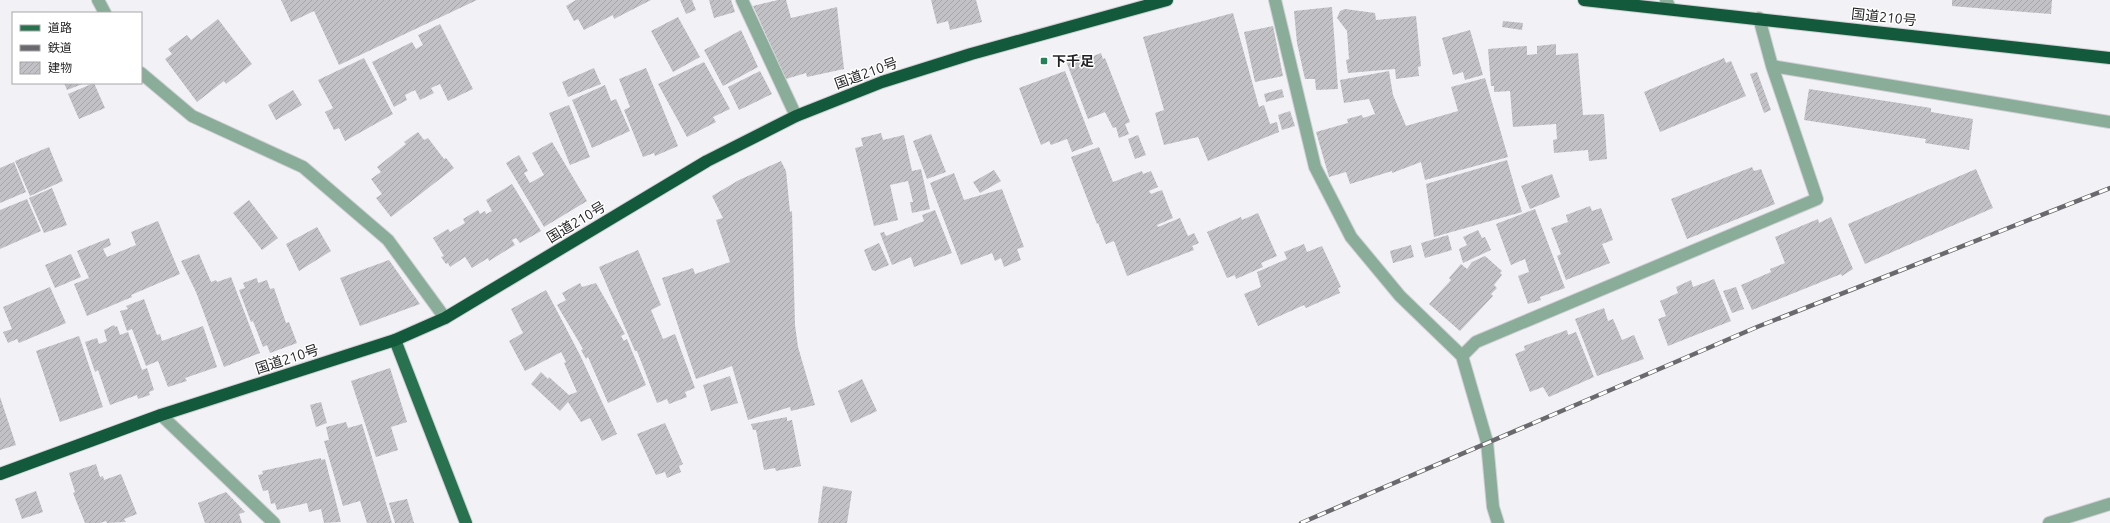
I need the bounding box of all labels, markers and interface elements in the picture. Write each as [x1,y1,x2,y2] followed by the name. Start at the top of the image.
[1850,6,1918,28] street label: 国道210号
[12,12,142,84] legend
[48,21,72,34] text: 道路
[48,41,72,54] text: 鉄道
[1052,53,1094,69] place label: 下千足
[832,54,900,92] street label: 国道210号
[1039,56,1049,66] marker: 下千足
[48,61,72,74] text: 建物
[544,198,608,246] street label: 国道210号
[253,341,321,377] street label: 国道210号

